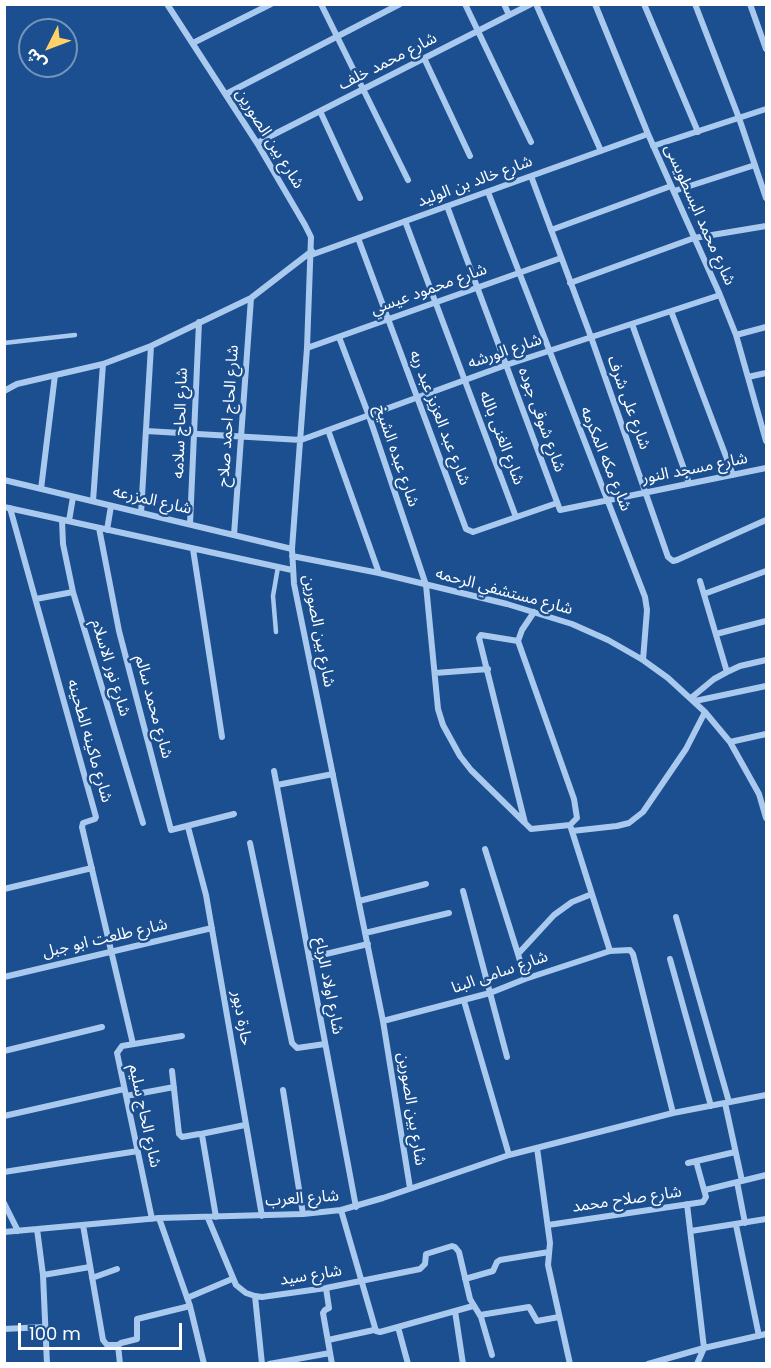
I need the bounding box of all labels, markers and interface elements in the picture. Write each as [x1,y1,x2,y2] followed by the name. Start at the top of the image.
[18,18,78,78] north arrow
[336,29,440,95] street label: شارع محمد خلف
[20,43,52,75] text: ش
[231,85,307,193] street label: شارع بين الصورين
[659,142,739,288] street label: شارع محمد البسطويسى
[415,152,535,212] street label: شارع خالد بن الوليد
[368,260,490,320] street label: شارع محمود عيسي
[466,330,544,374] street label: شارع الورشه
[214,344,244,488] street label: شارع الحاج احمد صلاح
[404,348,474,488] street label: شارع عبد العزيز عبد ربه
[602,353,654,453] street label: شارع على شرف
[513,365,569,475] street label: شارع شوقى جوده
[169,367,193,479] street label: شارع الحاج سلامه
[474,388,528,488] street label: شارع الغنى بالله
[370,403,422,509] street label: شارع عبده الشيخ
[575,404,635,514] street label: شارع مكه المكرمه
[640,449,750,489] street label: شارع مسجد النور
[111,483,193,519] street label: شارع المزرعه
[433,564,575,620] street label: شارع مستشفي الرحمه
[298,573,338,689] street label: شارع بين الصورين
[86,617,134,719] street label: شارع نور الاسلام
[130,653,176,761] street label: شارع محمد سالم
[62,677,116,805] street label: شارع ماكينه الطحينه
[41,915,169,963] street label: شارع طلعت ابو جبل
[309,936,347,1036] street label: شارع اولاد الرباع
[449,948,551,998] street label: شارع سامى البنا
[227,989,255,1047] street label: حارة دبور
[393,1051,429,1167] street label: شارع بين الصورين
[124,1063,164,1169] street label: شارع الحاج سليم
[571,1183,683,1217] street label: شارع صلاح محمد
[264,1187,340,1211] street label: شارع العرب
[279,1262,343,1290] street label: شارع سيد
[21,1311,184,1349] scale bar
[29,1321,81,1346] text: 100 m

